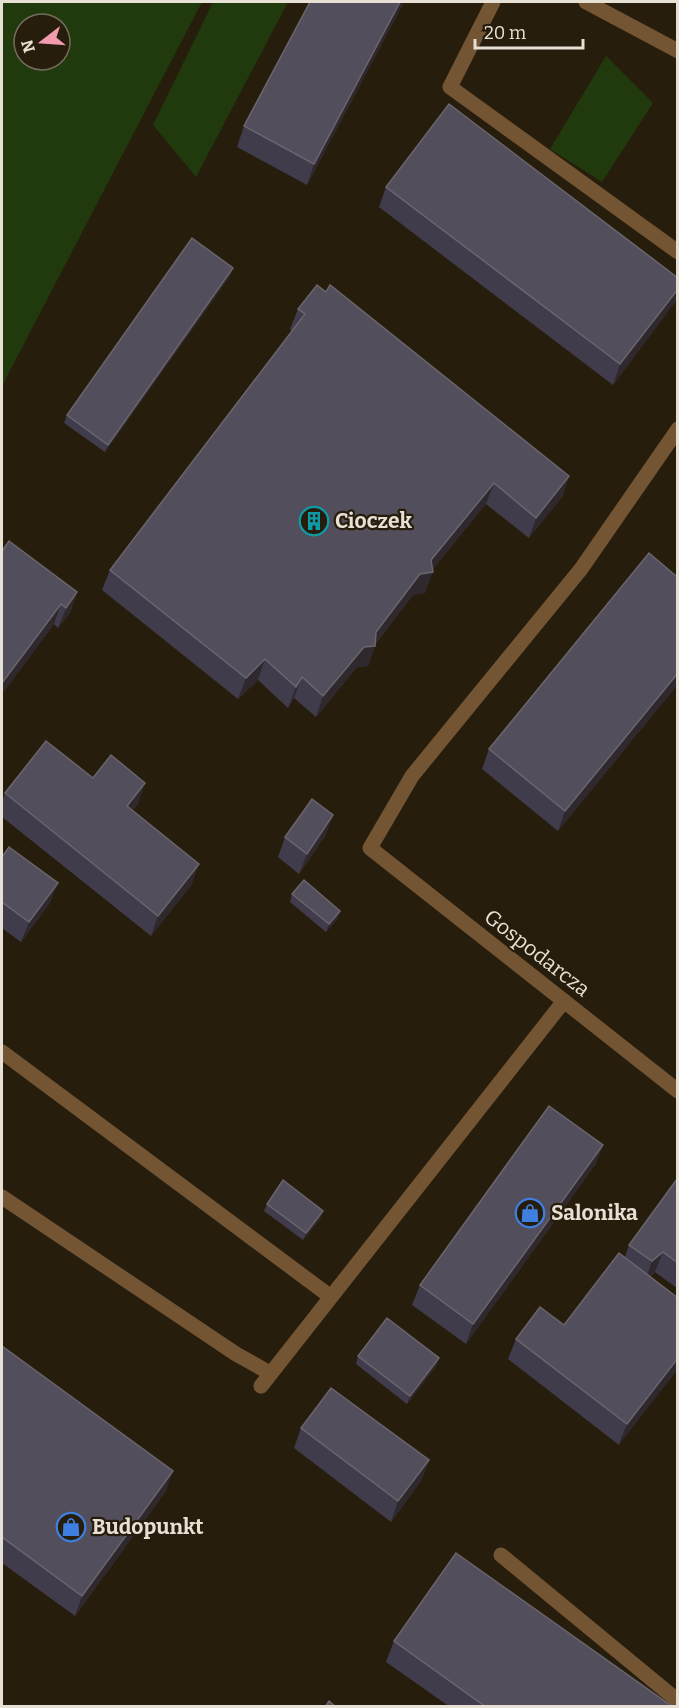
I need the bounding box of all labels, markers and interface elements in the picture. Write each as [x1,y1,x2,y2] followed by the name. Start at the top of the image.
[12,12,72,72] north arrow
[475,12,583,50] scale bar
[484,22,526,44] text: 20 m
[17,38,39,55] text: N
[298,505,330,537] building icon: Cioczek
[335,508,413,534] place label: Cioczek
[479,904,595,1003] street label: Gospodarcza
[514,1197,546,1229] shop icon: Salonika
[551,1200,638,1226] place label: Salonika
[55,1511,87,1543] shop icon: Budopunkt
[92,1514,204,1540] place label: Budopunkt

